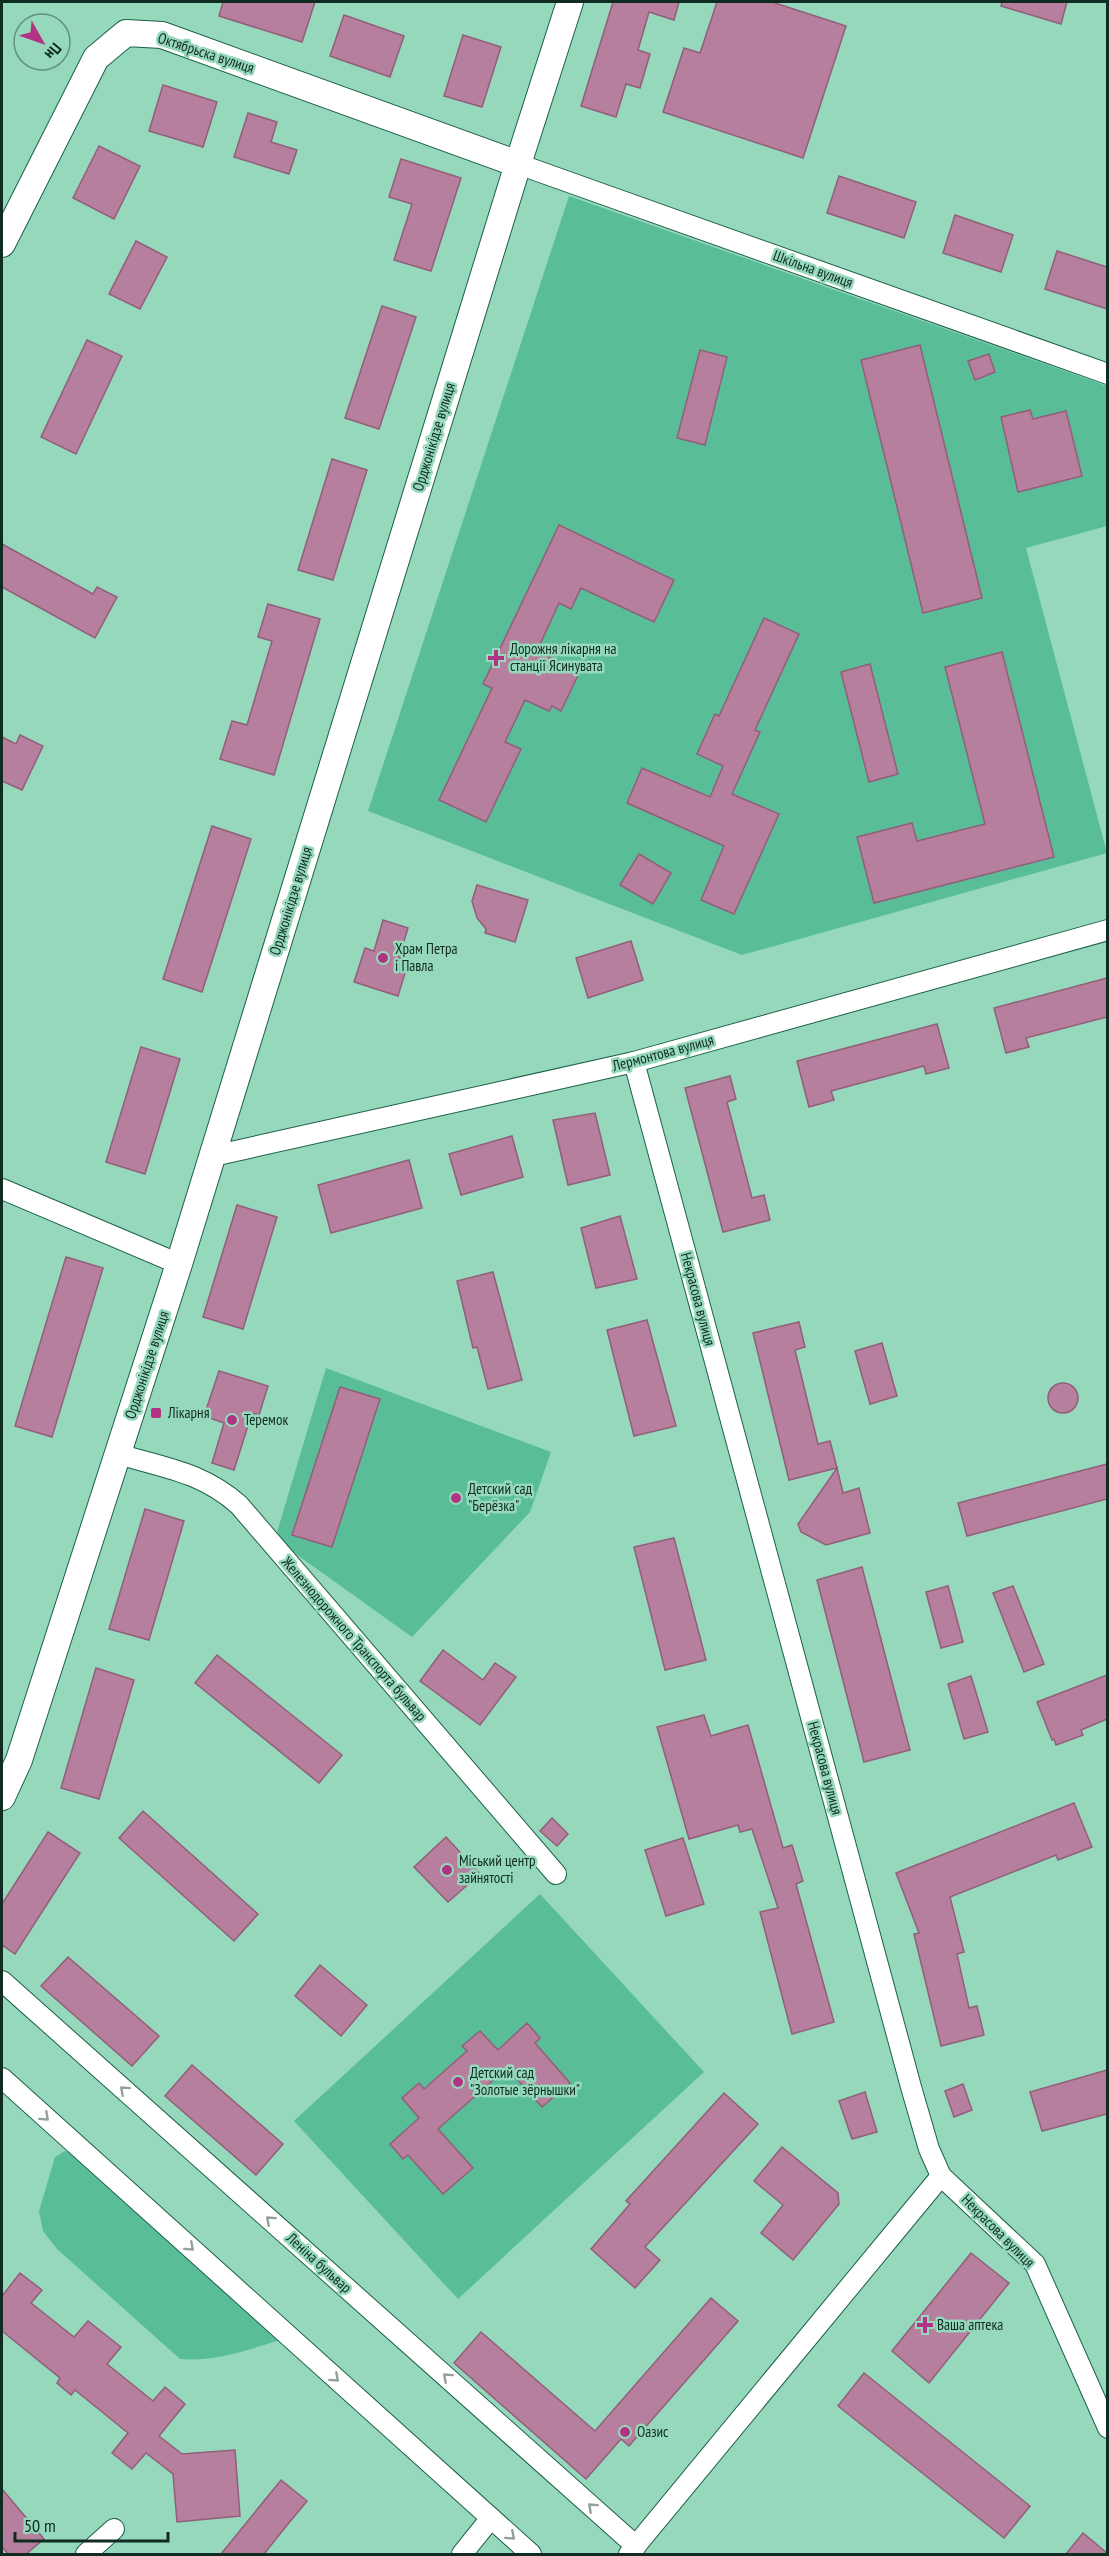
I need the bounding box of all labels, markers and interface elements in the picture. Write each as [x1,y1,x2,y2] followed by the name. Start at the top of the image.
[12,12,72,72] north arrow
[156,28,257,77] street label: Октябрьска вулиця
[41,39,66,64] text: Пн
[771,245,856,292] street label: Шкільна вулиця
[408,380,459,493] street label: Орджонікідзе вулиця
[510,639,617,675] place label: Дорожня лікарня на станції Ясинувата
[487,649,505,667] marker: Дорожня лікарня на станції Ясинувата
[265,844,316,957] street label: Орджонікідзе вулиця
[395,939,457,975] place label: Храм Петра і Павла
[376,951,390,965] marker: Храм Петра і Павла
[609,1030,716,1075] street label: Лермонтова вулиця
[677,1250,720,1348] street label: Некрасова вулиця
[120,1308,173,1421] street label: Орджонікідзе вулиця
[167,1403,210,1422] place label: Лікарня
[149,1406,163,1420] marker: Лікарня
[244,1410,288,1429] place label: Теремок
[225,1413,239,1427] marker: Теремок
[468,1479,533,1515] place label: Детский сад "Берёзка"
[449,1491,463,1505] marker: Детский сад "Берёзка"
[277,1552,431,1725] street label: Железнодорожного Транспорта бульвар
[804,1719,847,1817] street label: Некрасова вулиця
[459,1851,536,1887] place label: Міський центр зайнятості
[440,1863,454,1877] marker: Міський центр зайнятості
[470,2063,580,2099] place label: Детский сад "Золотые зёрнышки"
[451,2075,465,2089] marker: Детский сад "Золотые зёрнышки"
[120,2086,131,2097] one-way arrow
[38,2110,49,2121] one-way arrow
[958,2190,1039,2271] street label: Некрасова вулиця
[266,2216,277,2227] one-way arrow
[282,2228,356,2297] street label: Леніна бульвар
[183,2240,194,2251] one-way arrow
[937,2315,1003,2334] place label: Ваша аптека
[918,2318,932,2332] marker: Ваша аптека
[328,2371,339,2382] one-way arrow
[443,2373,454,2384] one-way arrow
[637,2422,669,2441] place label: Оазис
[618,2425,632,2439] marker: Оазис
[589,2503,599,2514] one-way arrow
[15,2505,168,2543] scale bar
[24,2514,56,2537] text: 50 m
[504,2529,515,2540] one-way arrow

